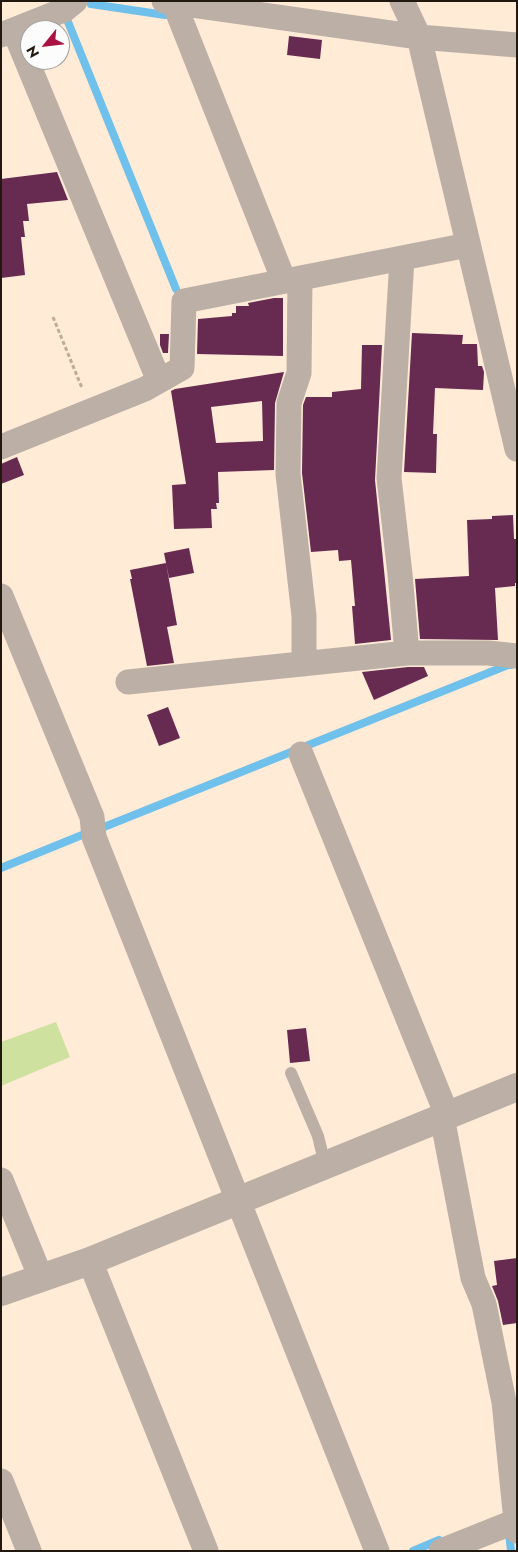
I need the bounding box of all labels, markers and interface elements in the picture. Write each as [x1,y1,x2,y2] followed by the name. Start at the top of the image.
[20,20,70,70] north arrow
[21,42,44,62] text: N

